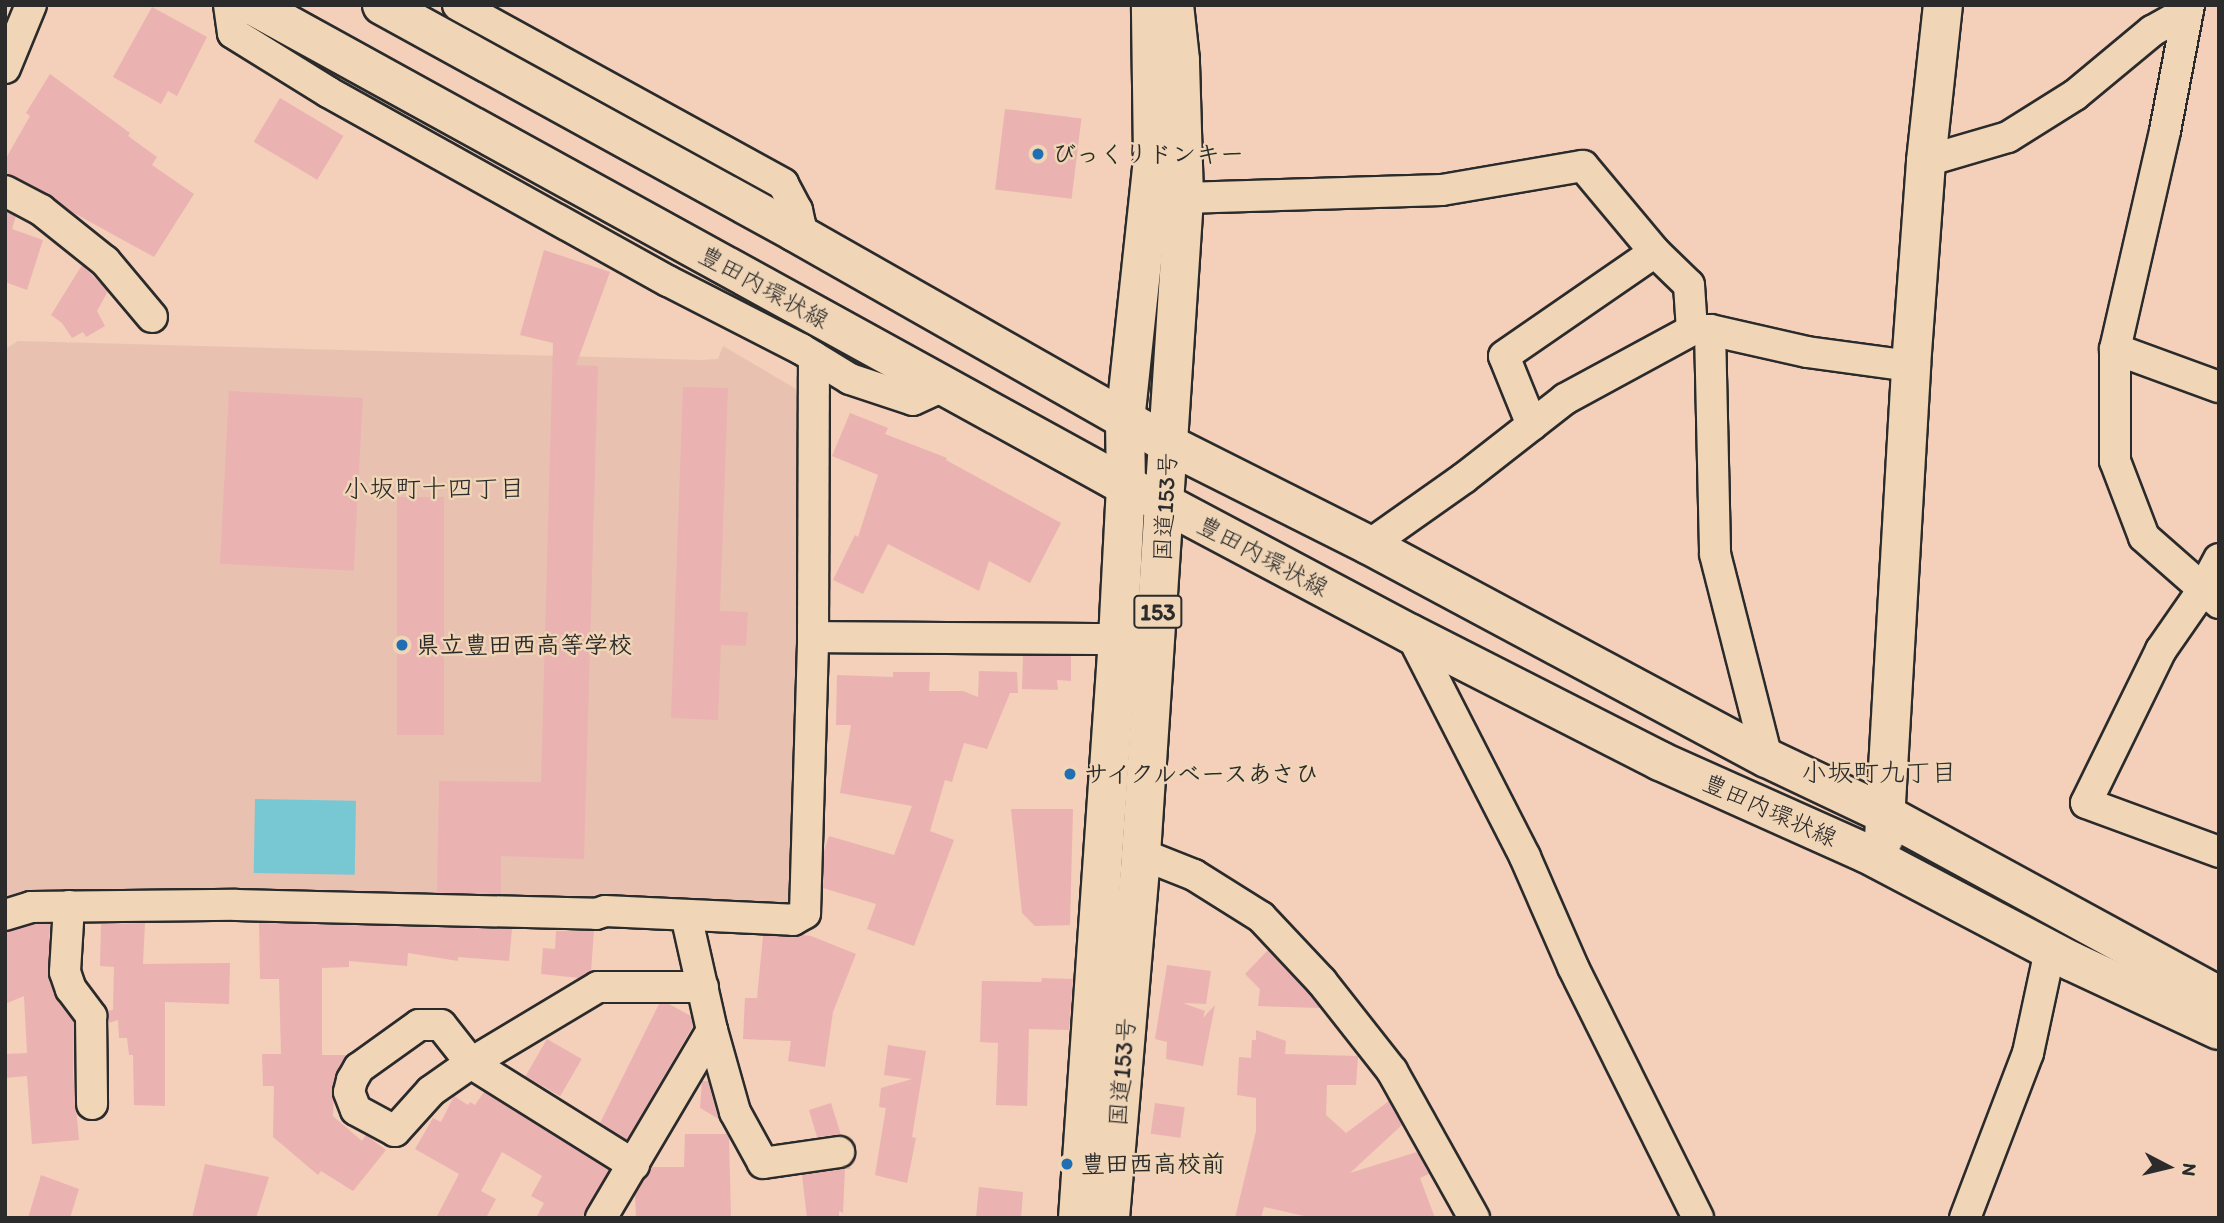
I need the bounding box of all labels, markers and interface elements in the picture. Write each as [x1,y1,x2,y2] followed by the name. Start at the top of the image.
[1052,140,1244,168] place label: びっくりドンキー
[1030,146,1046,162] marker: びっくりドンキー
[694,239,834,335] street label: 豊田内環状線
[1148,452,1182,562] street label: 国道153号
[343,473,525,505] district label: 小坂町十四丁目
[1193,509,1333,603] street label: 豊田内環状線
[1132,592,1184,632] road number: 153
[416,631,632,659] place label: 県立豊田西高等学校
[394,637,410,653] marker: 県立豊田西高等学校
[1801,757,1957,789] district label: 小坂町九丁目
[1084,760,1324,788] place label: サイクルベースあさひ
[1062,766,1078,782] marker: サイクルベースあさひ
[1698,768,1842,852] street label: 豊田内環状線
[1103,1017,1141,1127] street label: 国道153号
[2133,1132,2203,1202] north arrow
[1081,1150,1225,1178] place label: 豊田西高校前
[1059,1156,1075,1172] marker: 豊田西高校前
[2177,1162,2202,1177] text: N

